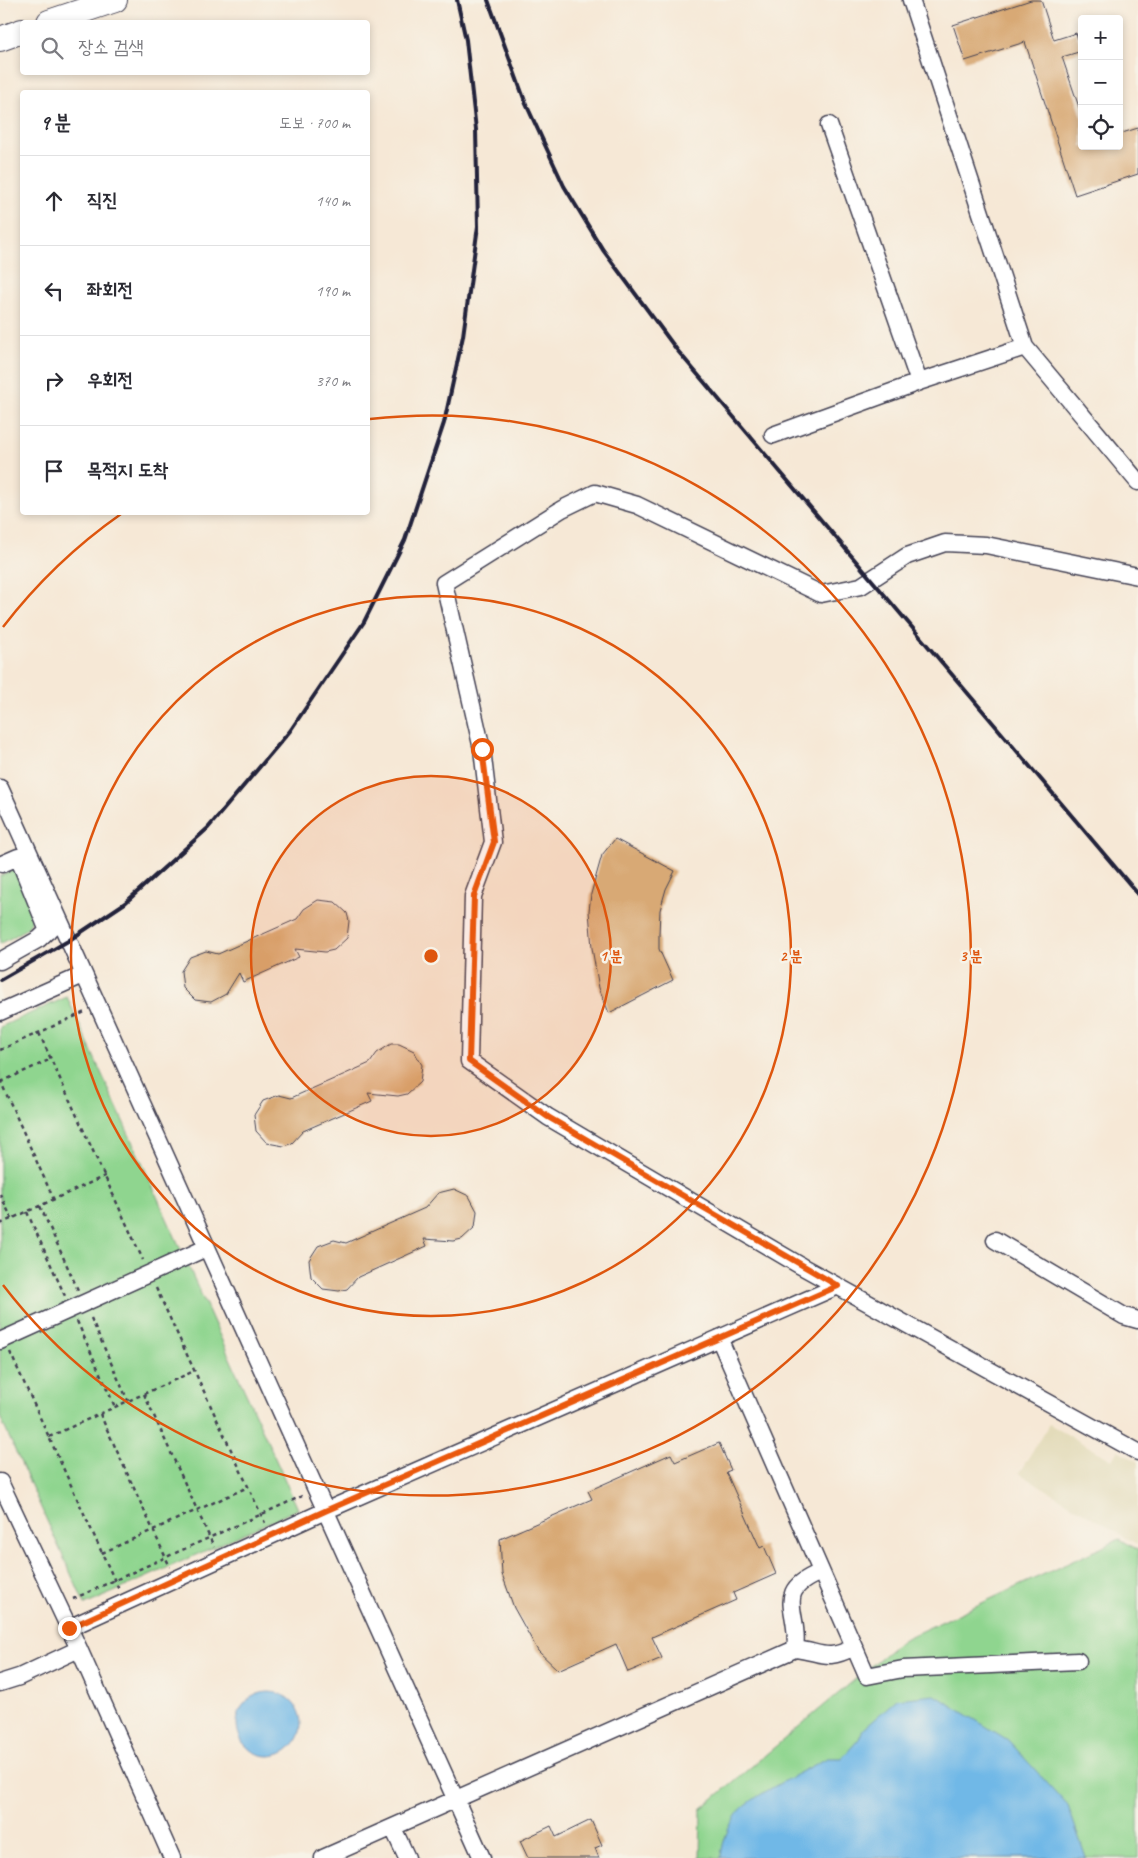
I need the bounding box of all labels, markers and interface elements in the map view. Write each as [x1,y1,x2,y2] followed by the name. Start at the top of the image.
[1078,15,1123,150] map controls
[1078,15,1123,60] button: +
[20,20,370,75] search box
[38,34,66,62] icon: search
[78,35,144,59] text: 장소 검색
[1078,60,1123,105] button: −
[1078,105,1123,150] button: locate
[40,109,71,135] text: 9 분
[279,113,350,133] text: 도보 · 700 m
[40,187,68,215] icon: ahead
[87,188,118,212] text: 직진
[316,191,350,211] text: 140 m
[40,277,68,305] icon: left
[87,278,133,302] text: 좌회전
[316,281,350,301] text: 190 m
[40,367,68,395] icon: right
[87,368,133,392] text: 우회전
[316,371,350,391] text: 370 m
[40,457,68,485] icon: arrive
[87,458,168,482] text: 목적지 도착
[471,738,494,761] route start
[422,947,440,965] centre of rings
[600,947,622,966] text: 1 분
[780,947,802,966] text: 2 분
[960,947,982,966] text: 3 분
[58,1617,81,1640] route end

